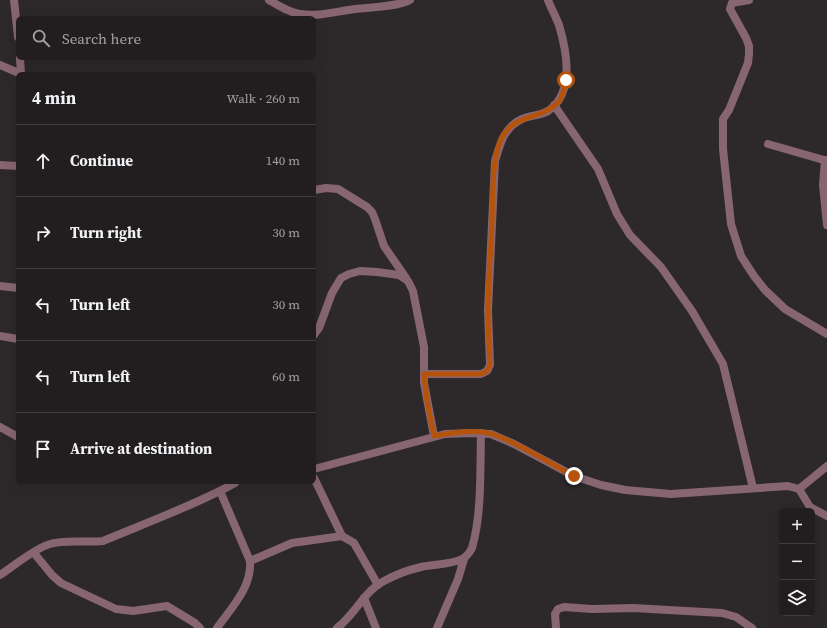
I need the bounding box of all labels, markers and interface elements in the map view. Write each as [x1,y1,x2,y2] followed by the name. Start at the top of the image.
[16,16,316,60] search box
[30,27,52,49] icon: search
[62,28,141,49] text: Search here
[557,71,575,89] route start
[32,86,76,110] text: 4 min
[227,90,300,107] text: Walk · 260 m
[32,150,54,172] icon: ahead
[70,150,133,171] text: Continue
[266,152,300,169] text: 140 m
[32,222,54,244] icon: right
[70,222,142,243] text: Turn right
[272,224,300,241] text: 30 m
[32,294,54,316] icon: left
[70,294,130,315] text: Turn left
[272,296,300,313] text: 30 m
[32,366,54,388] icon: left
[70,366,130,387] text: Turn left
[272,368,300,385] text: 60 m
[32,438,54,460] icon: arrive
[70,438,212,459] text: Arrive at destination
[565,467,583,485] route end
[779,508,815,616] map controls
[779,508,815,544] button: +
[779,544,815,580] button: −
[779,580,815,616] button: layers

